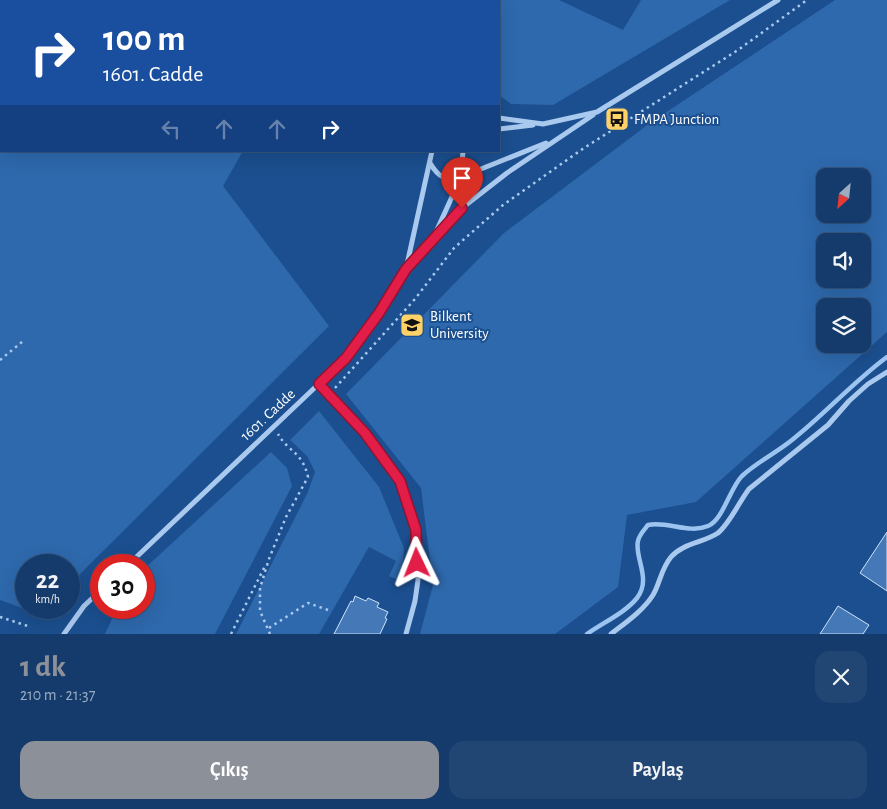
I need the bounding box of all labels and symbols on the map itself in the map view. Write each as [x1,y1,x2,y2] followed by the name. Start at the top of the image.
[604,106,630,132] bus stop icon: FMPA Junction
[634,112,719,127] place label: FMPA Junction
[441,157,483,208] pin
[816,168,871,222] north arrow
[430,309,489,341] place label: Bilkent University
[399,312,425,338] school or university icon: Bilkent University
[238,386,298,444] street label: 1601. Cadde
[390,536,442,588] position arrow
[90,554,155,619] speed limit sign: 30

